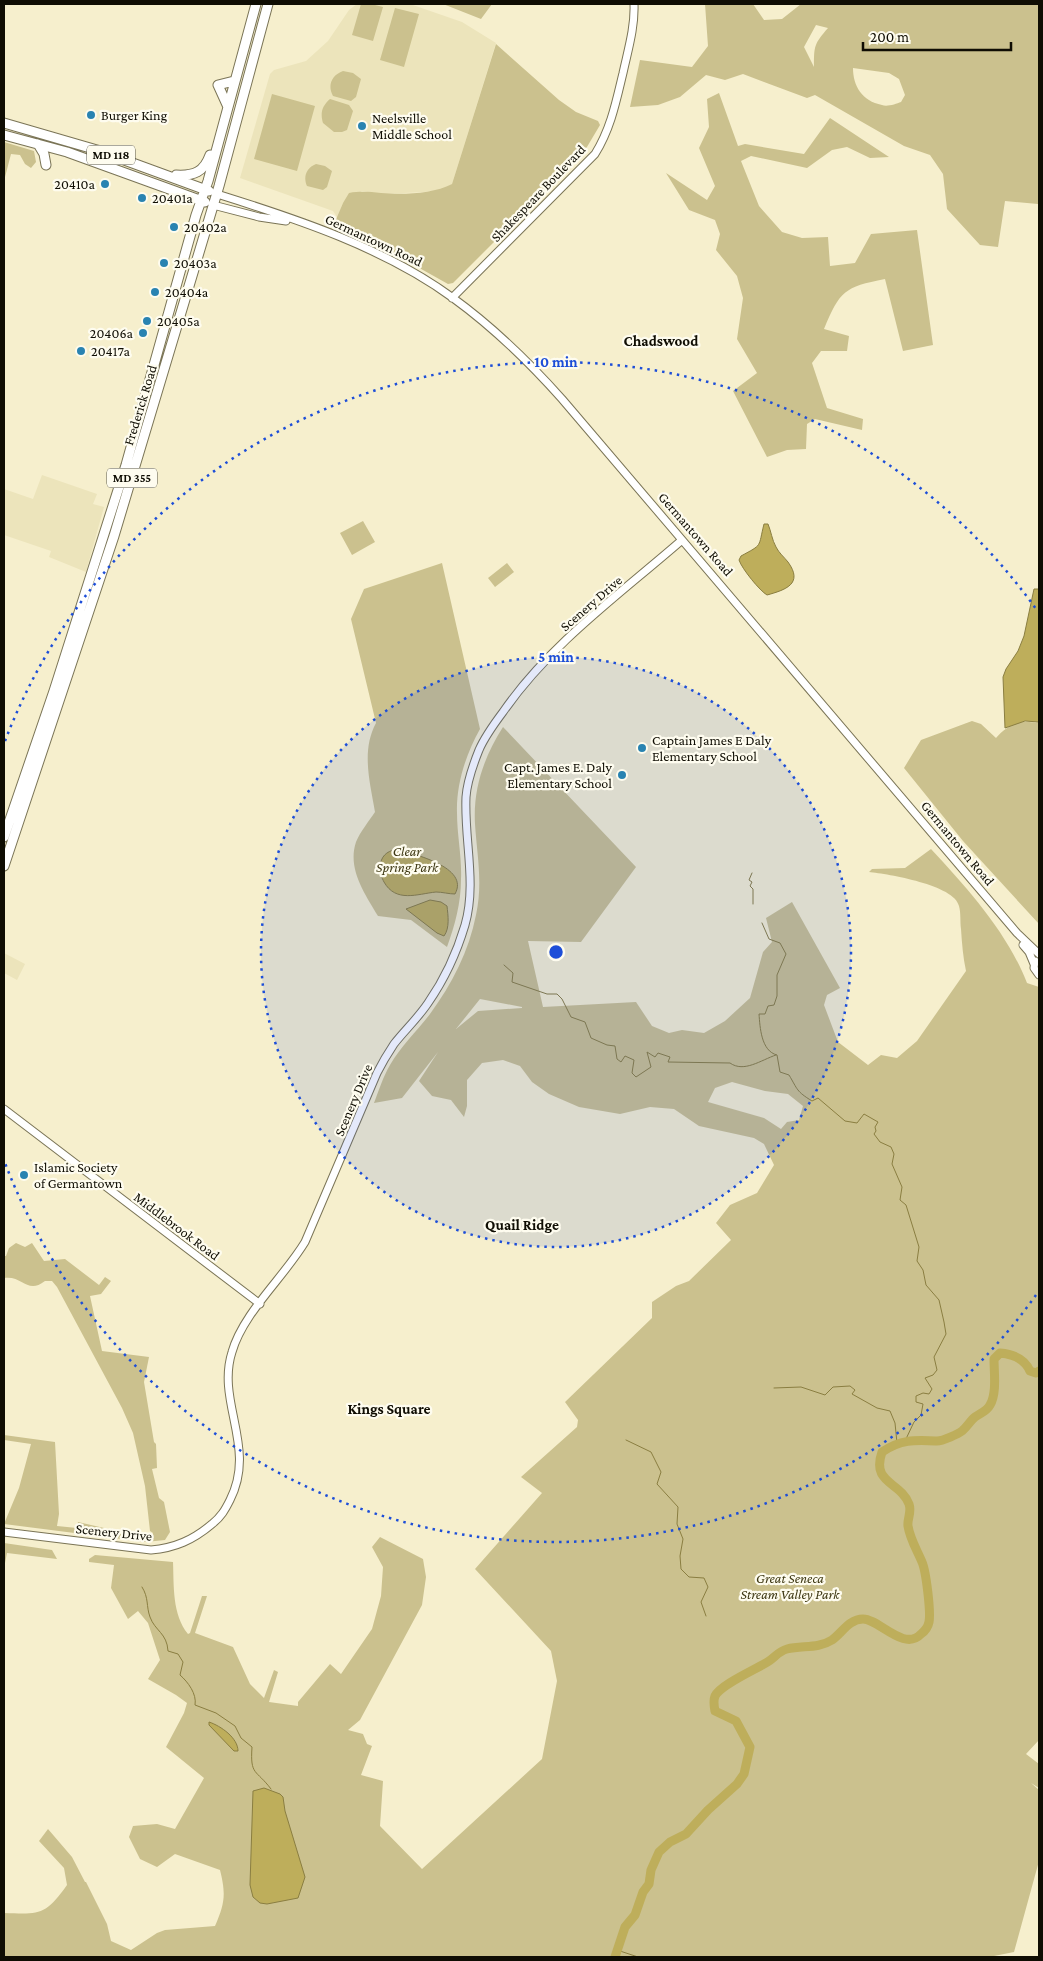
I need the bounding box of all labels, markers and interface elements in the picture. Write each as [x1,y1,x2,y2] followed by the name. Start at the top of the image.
[863,20,1010,52] scale bar
[870,29,909,45] text: 200 m
[101,107,167,123] place label: Burger King
[85,109,97,121] marker: Burger King
[372,110,452,142] place label: Neelsville Middle School
[356,120,368,132] marker: Neelsville Middle School
[487,141,589,245] street label: Shakespeare Boulevard
[87,146,135,164] road number: MD 118
[54,176,96,192] place label: 20410a
[99,178,111,190] marker: 20410a
[152,190,193,206] place label: 20401a
[136,192,148,204] marker: 20401a
[323,210,426,270] street label: Germantown Road
[184,219,227,235] place label: 20402a
[168,221,180,233] marker: 20402a
[174,255,217,271] place label: 20403a
[158,257,170,269] marker: 20403a
[165,284,209,300] place label: 20404a
[149,286,161,298] marker: 20404a
[157,313,200,329] place label: 20405a
[141,315,153,327] marker: 20405a
[90,325,134,341] place label: 20406a
[137,327,149,339] marker: 20406a
[624,333,699,349] district label: Chadswood
[91,343,130,359] place label: 20417a
[75,345,87,357] marker: 20417a
[534,354,578,370] text: 10 min
[120,362,160,447] street label: Frederick Road
[107,468,157,488] road number: MD 355
[655,489,737,580] street label: Germantown Road
[557,572,625,634] street label: Scenery Drive
[538,649,574,665] text: 5 min
[652,732,772,764] place label: Captain James E Daly Elementary School
[636,742,648,754] marker: Captain James E Daly Elementary School
[504,759,613,791] place label: Capt. James E. Daly Elementary School
[616,769,628,781] marker: Capt. James E. Daly Elementary School
[918,797,998,889] street label: Germantown Road
[376,843,439,875] park label: Clear Spring Park
[547,943,565,961] centre of rings
[331,1062,375,1138] street label: Scenery Drive
[34,1159,123,1191] place label: Islamic Society of Germantown
[18,1169,30,1181] marker: Islamic Society of Germantown
[131,1189,224,1264] street label: Middlebrook Road
[485,1217,559,1233] district label: Quail Ridge
[348,1401,431,1417] district label: Kings Square
[75,1520,153,1544] street label: Scenery Drive
[741,1570,840,1602] park label: Great Seneca Stream Valley Park

